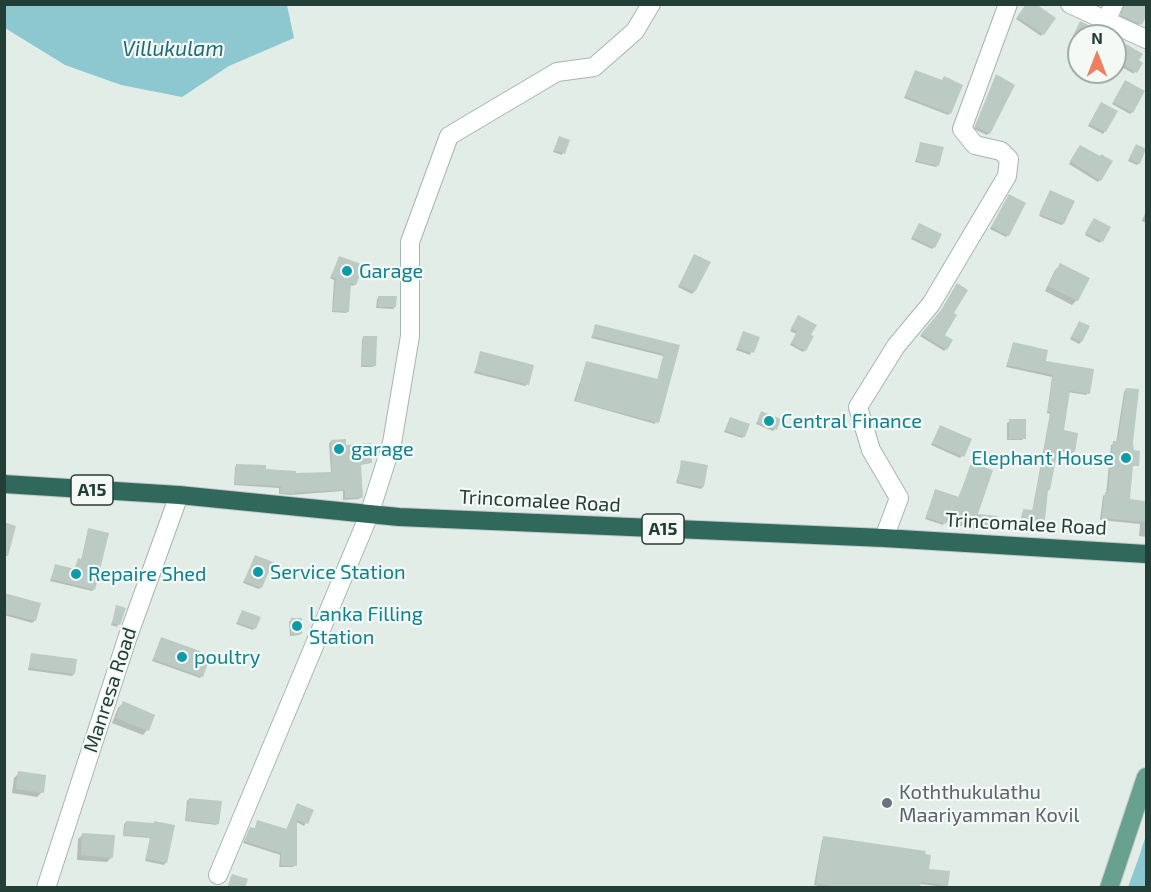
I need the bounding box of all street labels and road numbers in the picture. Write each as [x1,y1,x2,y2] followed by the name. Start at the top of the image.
[71,475,113,505] road number: A15
[459,485,621,517] street label: Trincomalee Road
[945,508,1107,540] street label: Trincomalee Road
[642,514,684,544] road number: A15
[78,624,142,756] street label: Manresa Road

